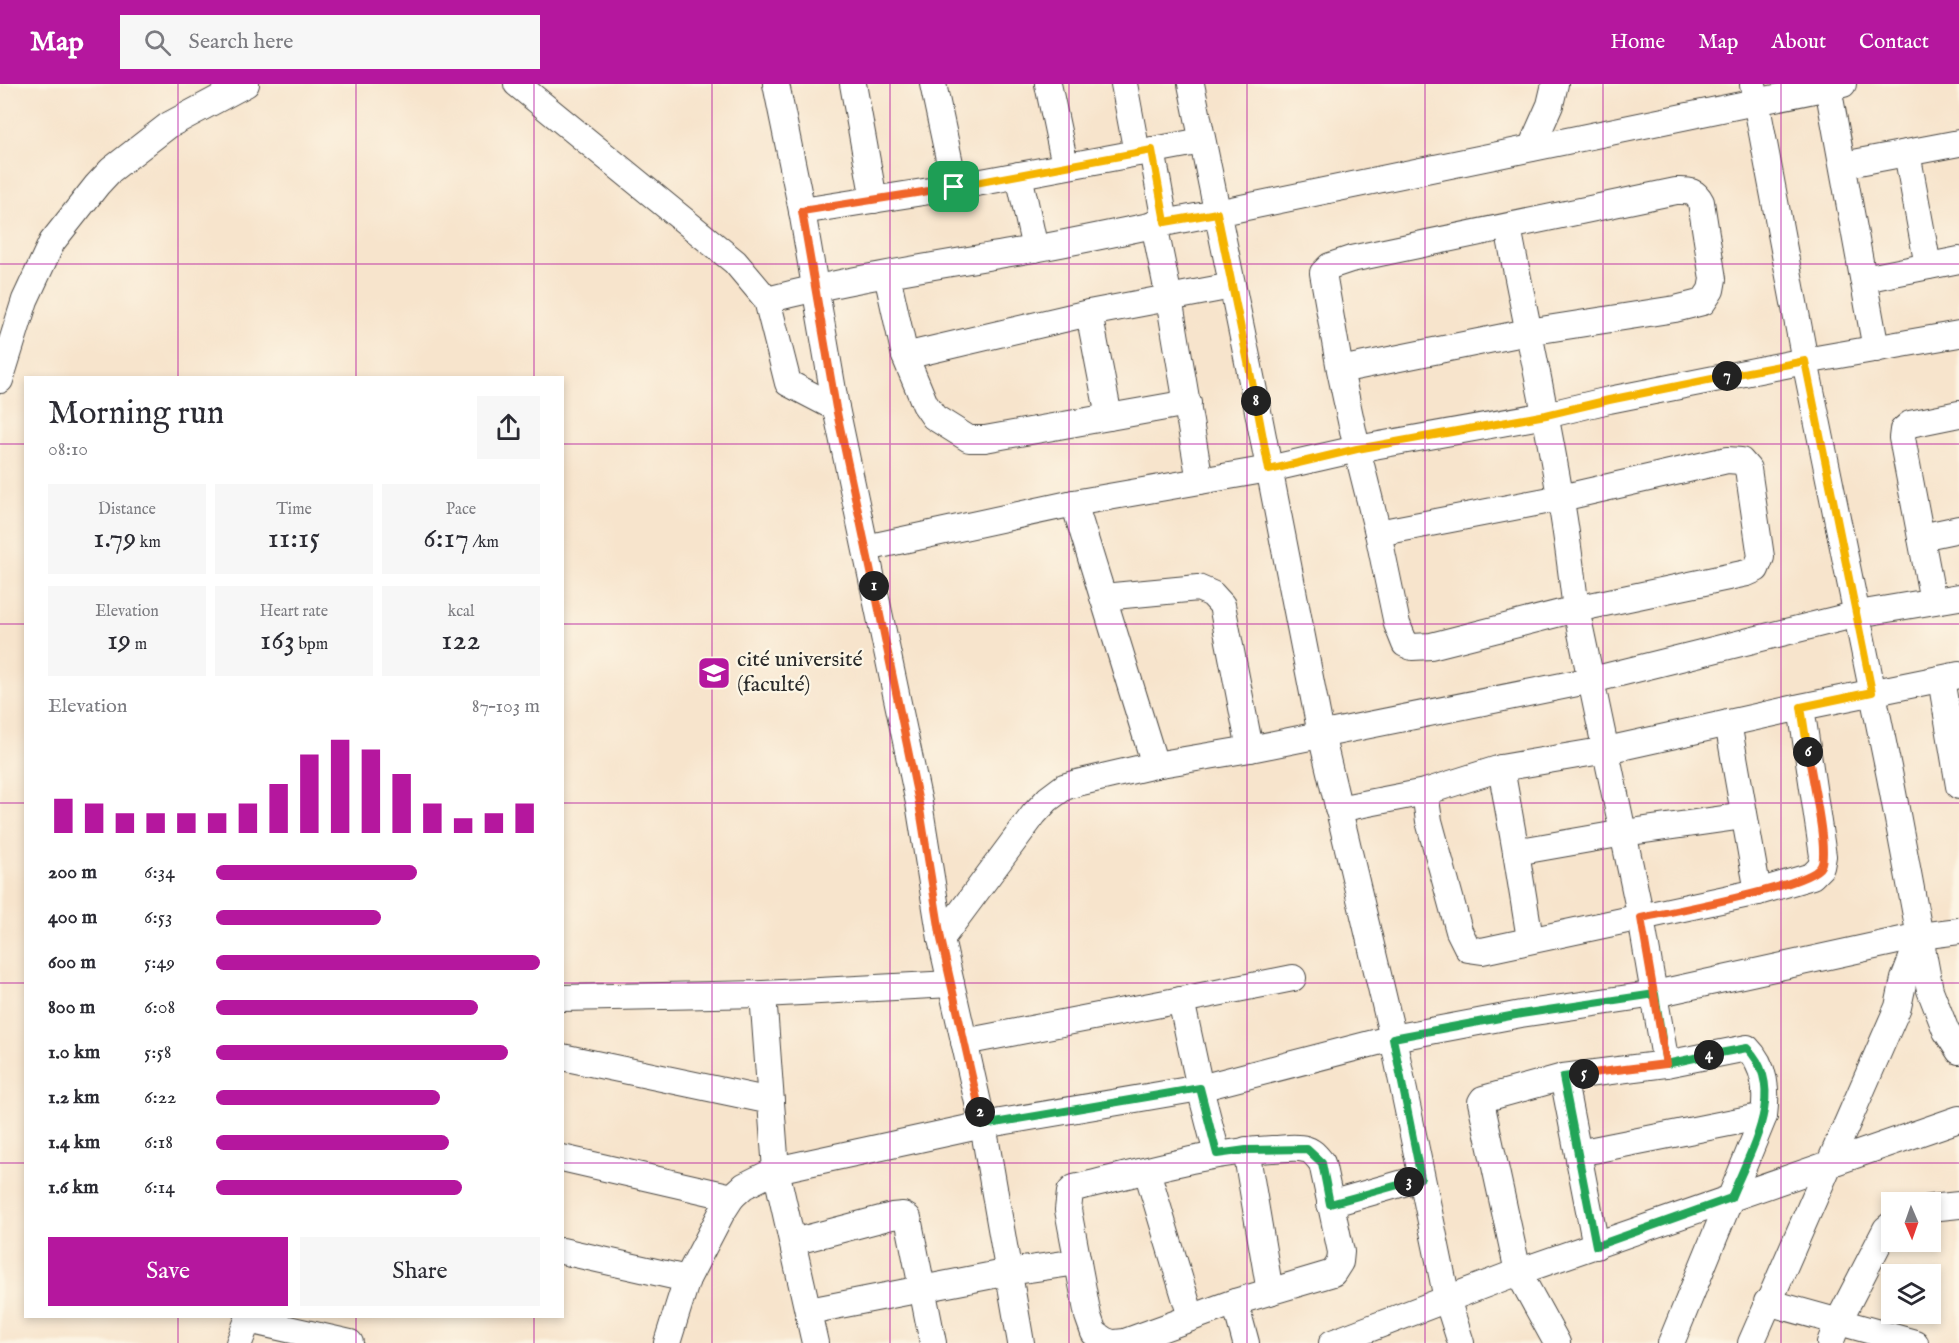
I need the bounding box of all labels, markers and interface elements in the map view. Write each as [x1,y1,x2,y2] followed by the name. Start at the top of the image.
[120,15,540,69] search box
[30,25,84,60] text: Map
[141,26,174,59] icon: search
[189,28,293,56] text: Search here
[1610,29,1665,56] text: Home
[1698,29,1738,56] text: Map
[1771,29,1826,56] text: About
[1859,29,1929,56] text: Contact
[928,161,979,212] pin
[937,170,970,203] icon: arrive
[1712,361,1742,391] pin: 7
[1723,366,1731,386] text: 7
[1241,386,1271,416] pin: 8
[1253,391,1259,411] text: 8
[48,393,224,435] text: Morning run
[477,396,540,459] button: share
[48,437,88,462] text: 08:10
[98,500,156,520] text: Distance
[276,500,312,520] text: Time
[446,500,476,520] text: Pace
[93,520,136,558] text: 1.79
[268,520,320,558] text: 11:15
[423,520,469,558] text: 6:17
[136,533,161,553] text: km
[469,533,499,553] text: /km
[859,571,889,601] pin: 1
[871,576,877,596] text: 1
[95,602,159,622] text: Elevation
[260,602,328,622] text: Heart rate
[448,602,474,622] text: kcal
[107,622,131,660] text: 19
[260,622,295,660] text: 163
[441,622,481,660] text: 122
[131,635,147,655] text: m
[295,635,328,655] text: bpm
[737,646,863,699] place label: cité université (faculté)
[696,655,732,691] school or university icon: cité université (faculté)
[48,694,127,719] text: Elevation
[472,694,540,719] text: 87–103 m
[1793,737,1823,767] pin: 6
[1805,742,1811,762] text: 6
[48,860,97,885] text: 200 m
[144,860,175,885] text: 6:34
[48,905,97,930] text: 400 m
[144,905,172,930] text: 6:53
[48,950,96,975] text: 600 m
[144,950,175,975] text: 5:49
[48,995,95,1020] text: 800 m
[144,995,175,1020] text: 6:08
[48,1040,100,1065] text: 1.0 km
[144,1040,172,1065] text: 5:58
[1694,1040,1724,1070] pin: 4
[1705,1045,1713,1065] text: 4
[1569,1059,1599,1089] pin: 5
[1581,1064,1587,1084] text: 5
[48,1085,100,1110] text: 1.2 km
[144,1085,176,1110] text: 6:22
[965,1097,995,1127] pin: 2
[976,1102,984,1122] text: 2
[48,1130,100,1155] text: 1.4 km
[144,1130,173,1155] text: 6:18
[1394,1167,1424,1197] pin: 3
[1406,1172,1412,1192] text: 3
[48,1175,99,1200] text: 1.6 km
[144,1175,175,1200] text: 6:14
[1881,1192,1941,1252] north arrow
[1881,1192,1941,1324] map controls
[48,1237,288,1306] button: Save
[300,1237,540,1306] button: Share
[1881,1264,1941,1324] button: layers

